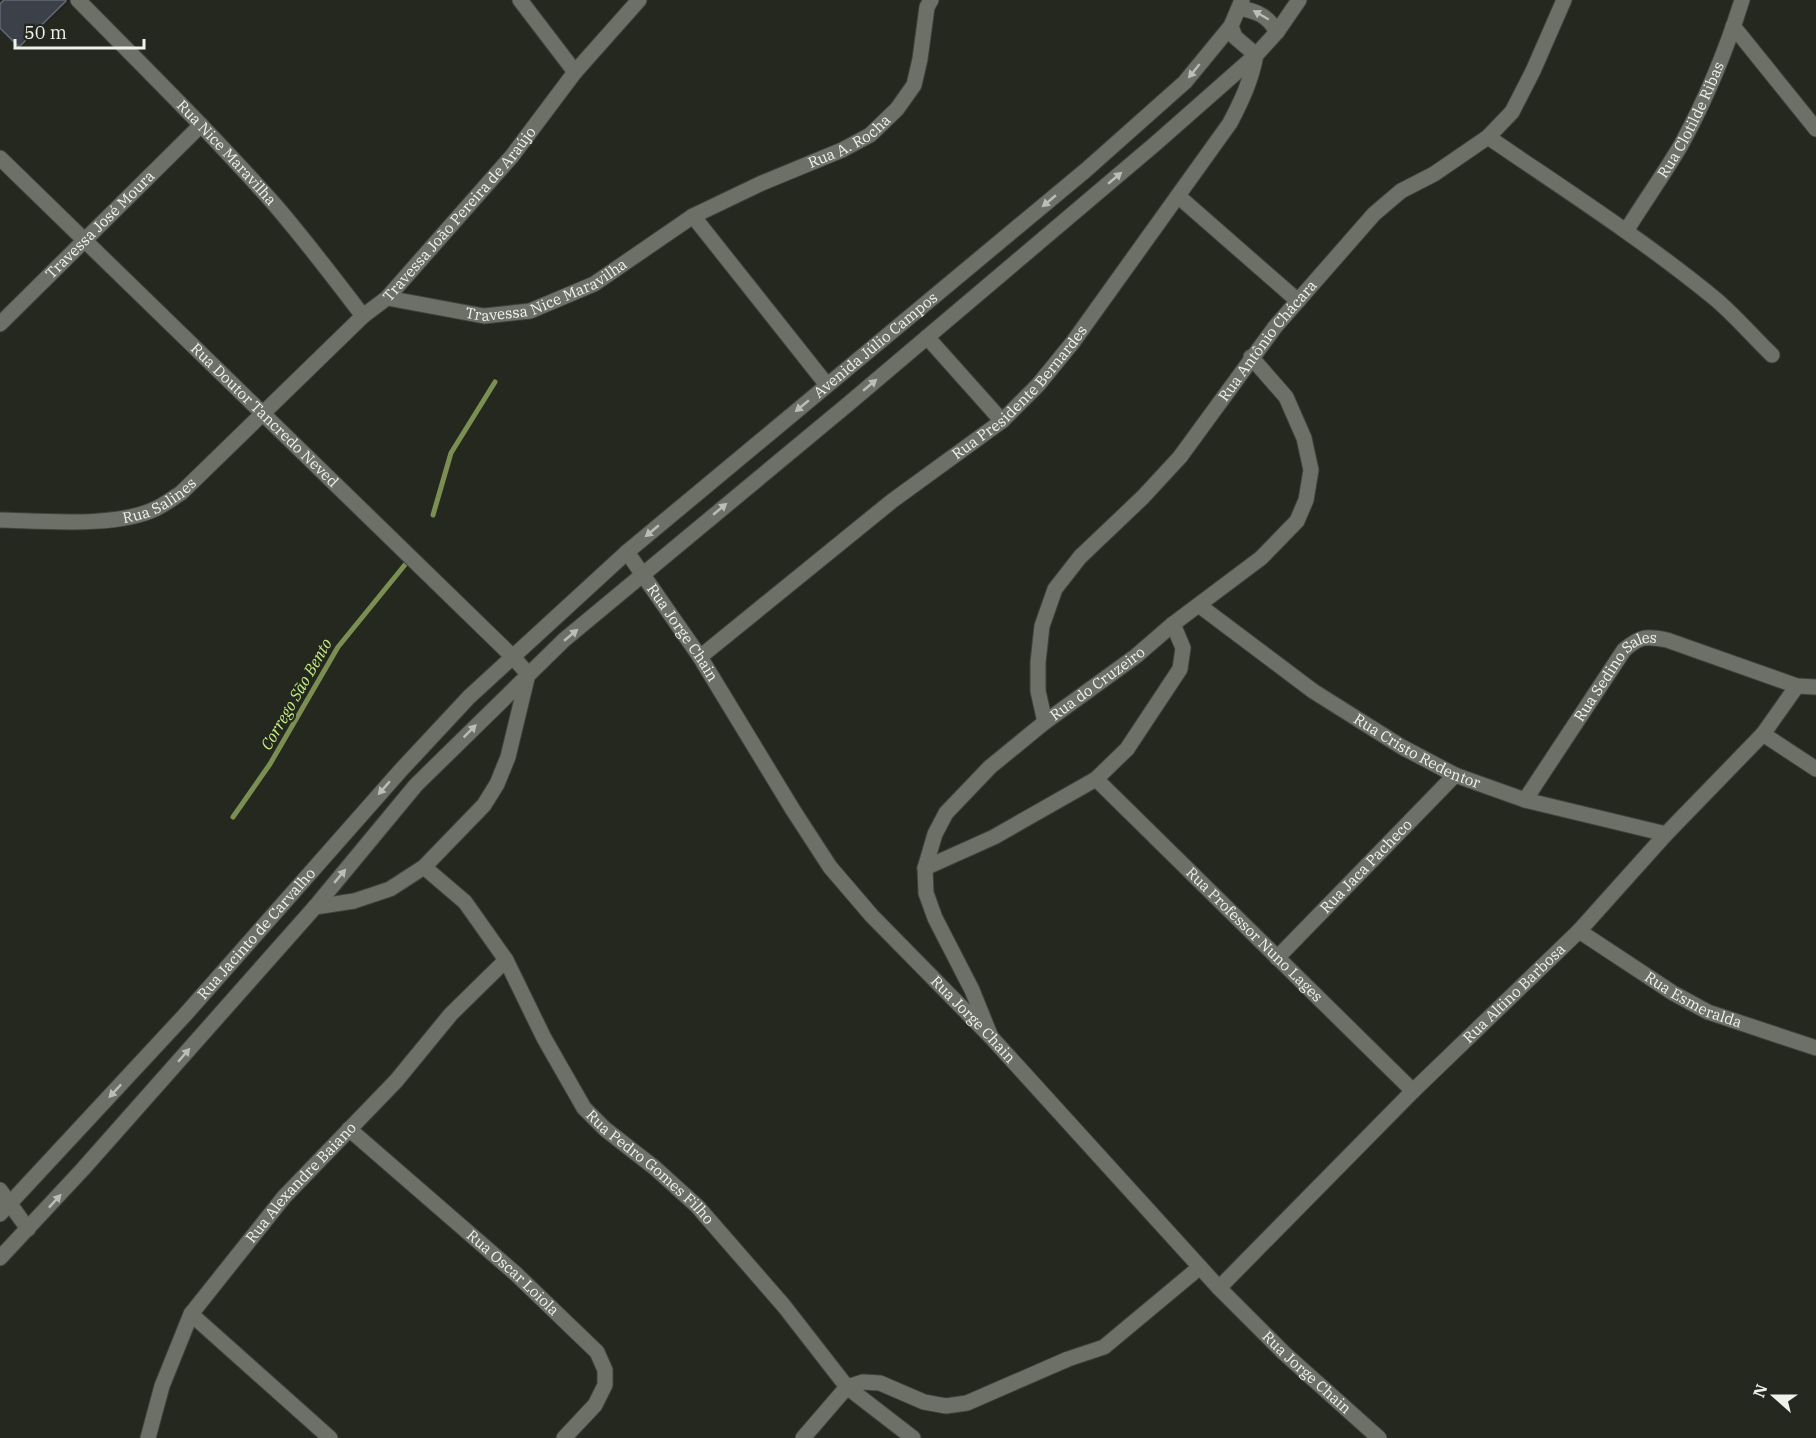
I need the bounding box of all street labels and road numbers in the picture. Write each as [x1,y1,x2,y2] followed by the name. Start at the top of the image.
[1653,59,1728,182] street label: Rua Clotilde Ribas
[173,96,281,209] street label: Rua Nice Maravilha
[805,110,894,172] street label: Rua A. Rocha
[379,123,540,305] street label: Travessa João Pereira de Araújo
[41,166,158,283] street label: Travessa José Moura
[464,254,630,325] street label: Travessa Nice Maravilha
[1214,276,1321,405] street label: Rua Antônio Chácara
[809,288,941,402] street label: Avenida Júlio Campos
[948,321,1091,463] street label: Rua Presidente Bernardes
[187,339,343,491] street label: Rua Doutor Tancredo Neved
[121,473,200,527] street label: Rua Salines
[643,580,723,685] street label: Rua Jorge Chain
[1569,628,1658,725] street label: Rua Sedino Sales
[1046,642,1149,724] street label: Rua do Cruzeiro
[1350,709,1483,792] street label: Rua Cristo Redentor
[1316,815,1416,917] street label: Rua Jaca Pacheco
[1182,863,1327,1006] street label: Rua Professor Nuno Lages
[193,864,319,1003] street label: Rua Jacinto de Carvalho
[1459,939,1569,1047] street label: Rua Altino Barbosa
[1641,967,1744,1032] street label: Rua Esmeralda
[927,971,1020,1067] street label: Rua Jorge Chain
[582,1105,718,1228] street label: Rua Pedro Gomes Filho
[241,1118,360,1247] street label: Rua Alexandre Baiano
[463,1226,563,1319] street label: Rua Oscar Loiola
[1258,1327,1356,1418] street label: Rua Jorge Chain

